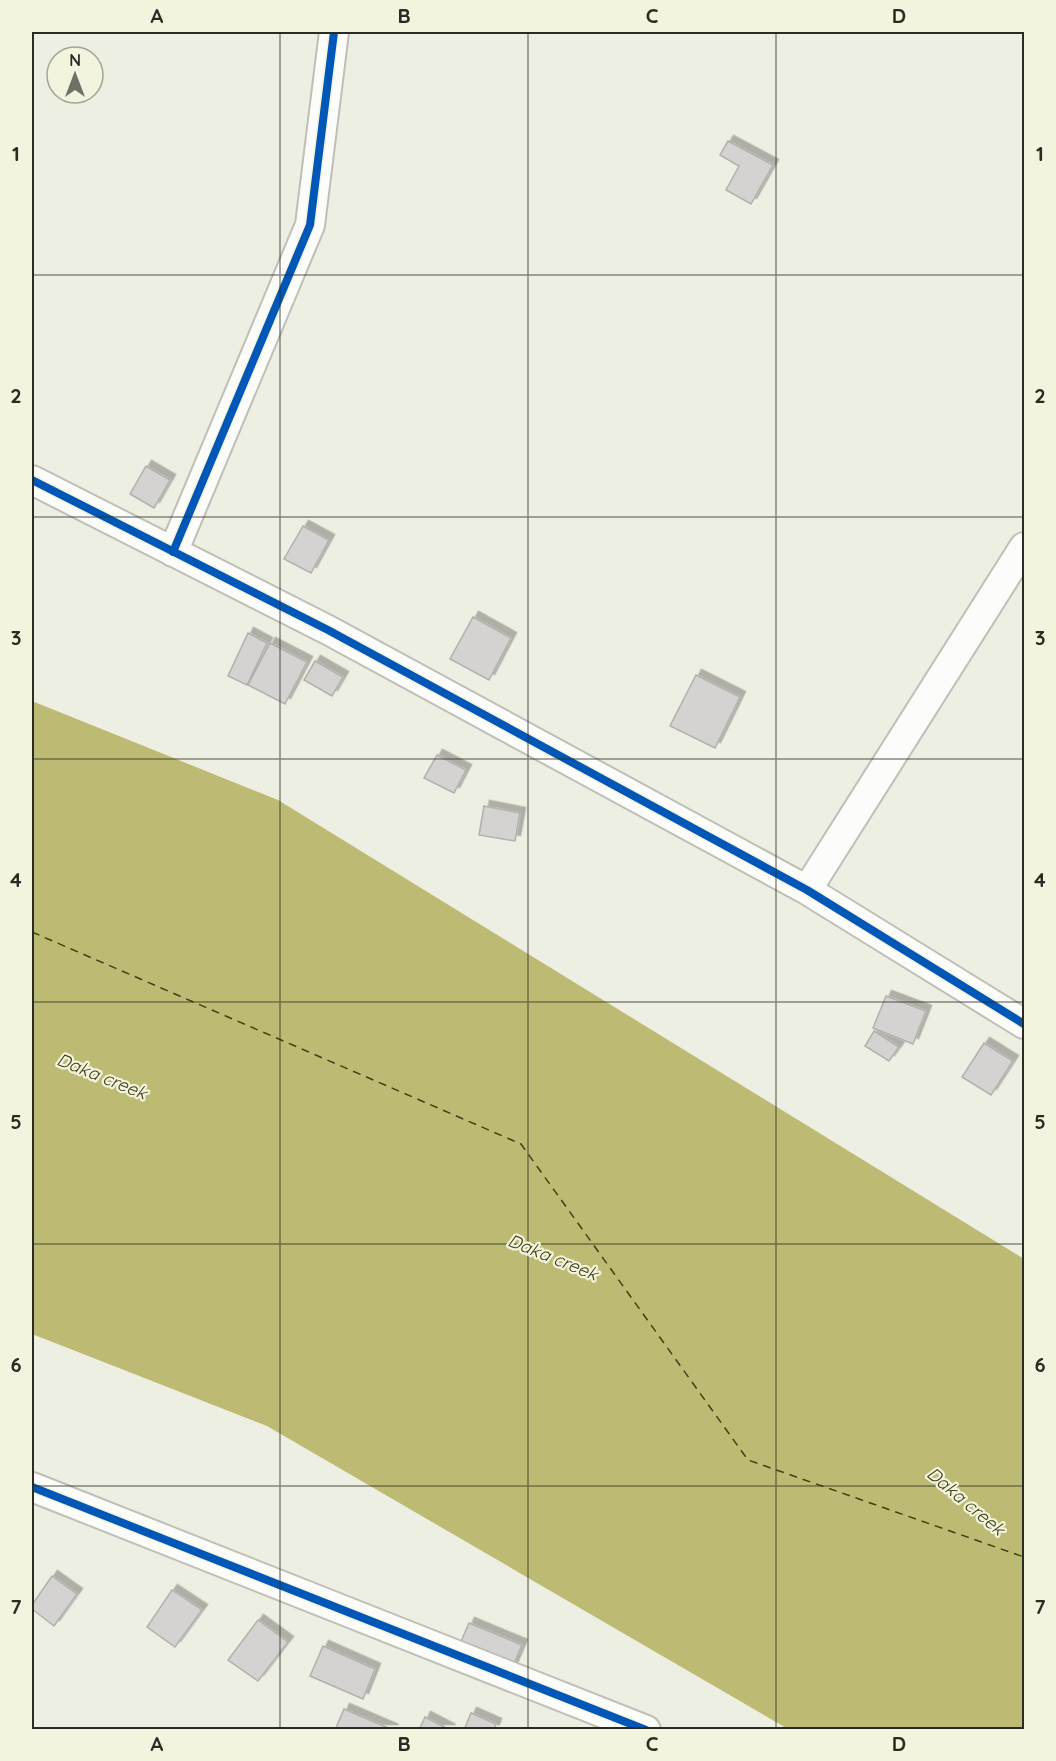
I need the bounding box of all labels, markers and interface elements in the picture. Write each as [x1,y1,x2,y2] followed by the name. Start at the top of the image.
[151,3,164,28] text: A
[397,3,411,28] text: B
[646,3,659,28] text: C
[892,3,906,28] text: D
[45,45,105,105] north arrow
[69,50,81,70] text: N
[12,141,20,166] text: 1
[1036,141,1044,166] text: 1
[10,383,22,408] text: 2
[1034,383,1046,408] text: 2
[11,625,21,650] text: 3
[1035,625,1045,650] text: 3
[10,867,22,892] text: 4
[1034,867,1046,892] text: 4
[54,1048,152,1105] water label: Daka creek
[10,1109,22,1134] text: 5
[1034,1109,1046,1134] text: 5
[505,1229,603,1286] water label: Daka creek
[10,1352,22,1377] text: 6
[1034,1352,1046,1377] text: 6
[922,1462,1011,1541] water label: Daka creek
[11,1594,22,1619] text: 7
[1035,1594,1046,1619] text: 7
[151,1731,164,1756] text: A
[397,1731,411,1756] text: B
[646,1731,659,1756] text: C
[892,1731,906,1756] text: D

